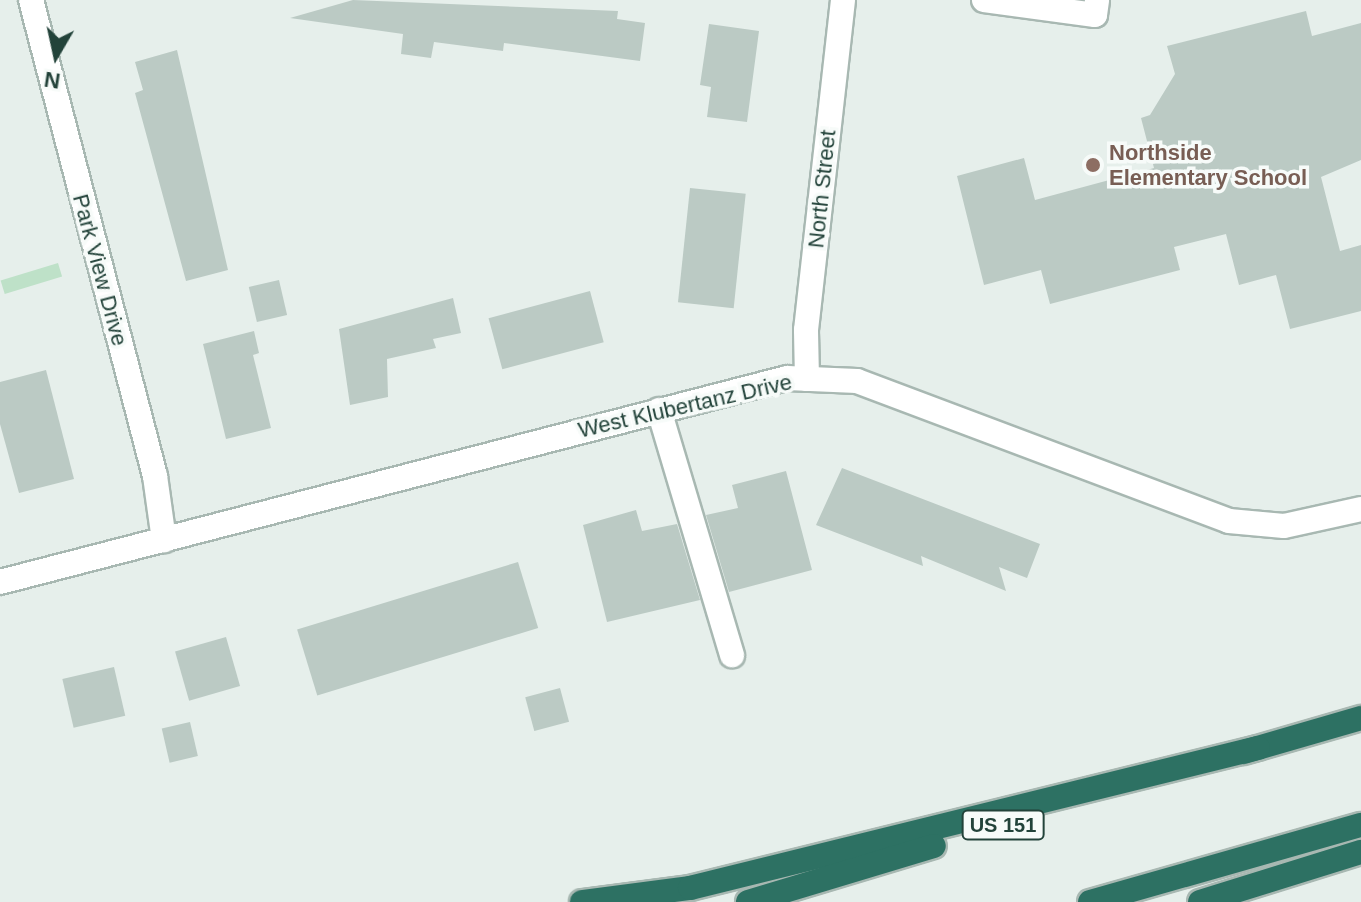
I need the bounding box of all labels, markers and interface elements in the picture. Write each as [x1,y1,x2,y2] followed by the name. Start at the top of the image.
[16,16,96,96] north arrow
[42,67,62,94] text: N
[803,129,841,249] street label: North Street
[1109,139,1307,190] place label: Northside Elementary School
[1084,156,1102,174] marker: Northside Elementary School
[67,191,133,349] street label: Park View Drive
[576,369,794,443] street label: West Klubertanz Drive
[961,809,1045,841] road number: US 151

